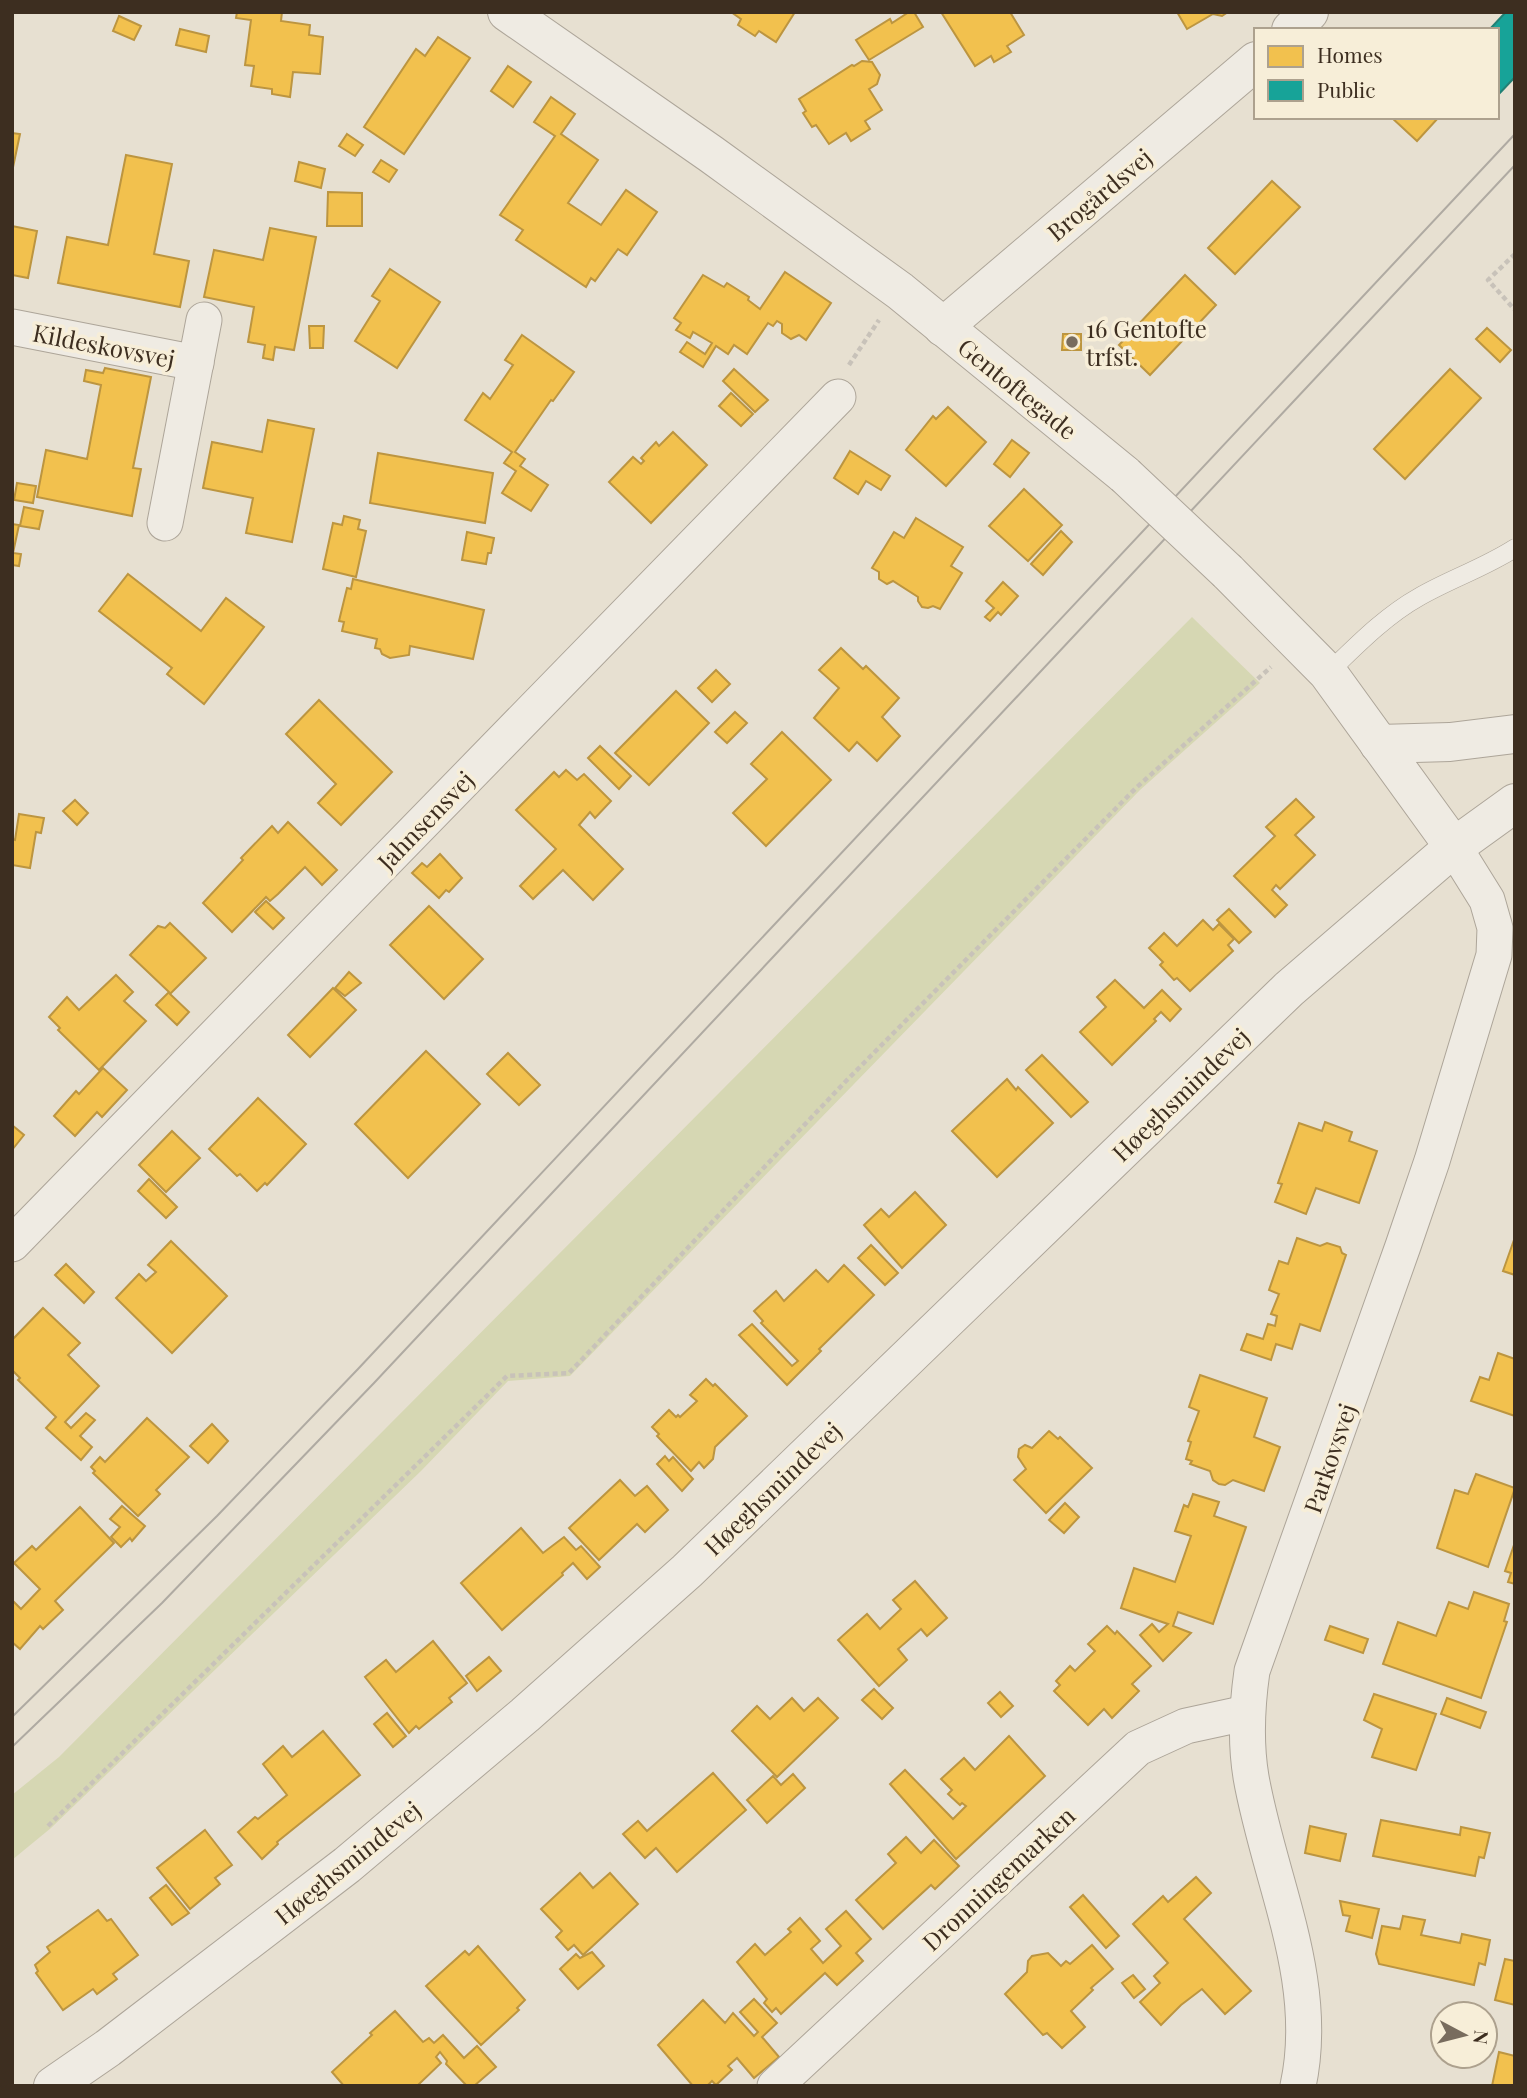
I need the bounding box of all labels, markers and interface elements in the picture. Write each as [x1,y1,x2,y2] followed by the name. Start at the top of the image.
[1254,28,1499,119] legend
[1317,40,1383,68] text: Homes
[1317,75,1375,103] text: Public
[1040,141,1158,247] street label: Brogårdsvej
[1086,312,1207,372] place label: 16 Gentofte trfst.
[30,316,178,374] street label: Kildeskovsvej
[952,330,1084,446] street label: Gentoftegade
[1064,334,1080,350] marker: 16 Gentofte trfst.
[369,764,480,877] street label: Jahnsensvej
[1104,1020,1256,1168] street label: Høeghsmindevej
[1295,1399,1363,1517] street label: Parkovsvej
[696,1414,848,1562] street label: Høeghsmindevej
[267,1793,427,1931] street label: Høeghsmindevej
[915,1799,1081,1957] street label: Dronningemarken
[1429,2000,1499,2070] north arrow
[1468,2029,1496,2046] text: N

